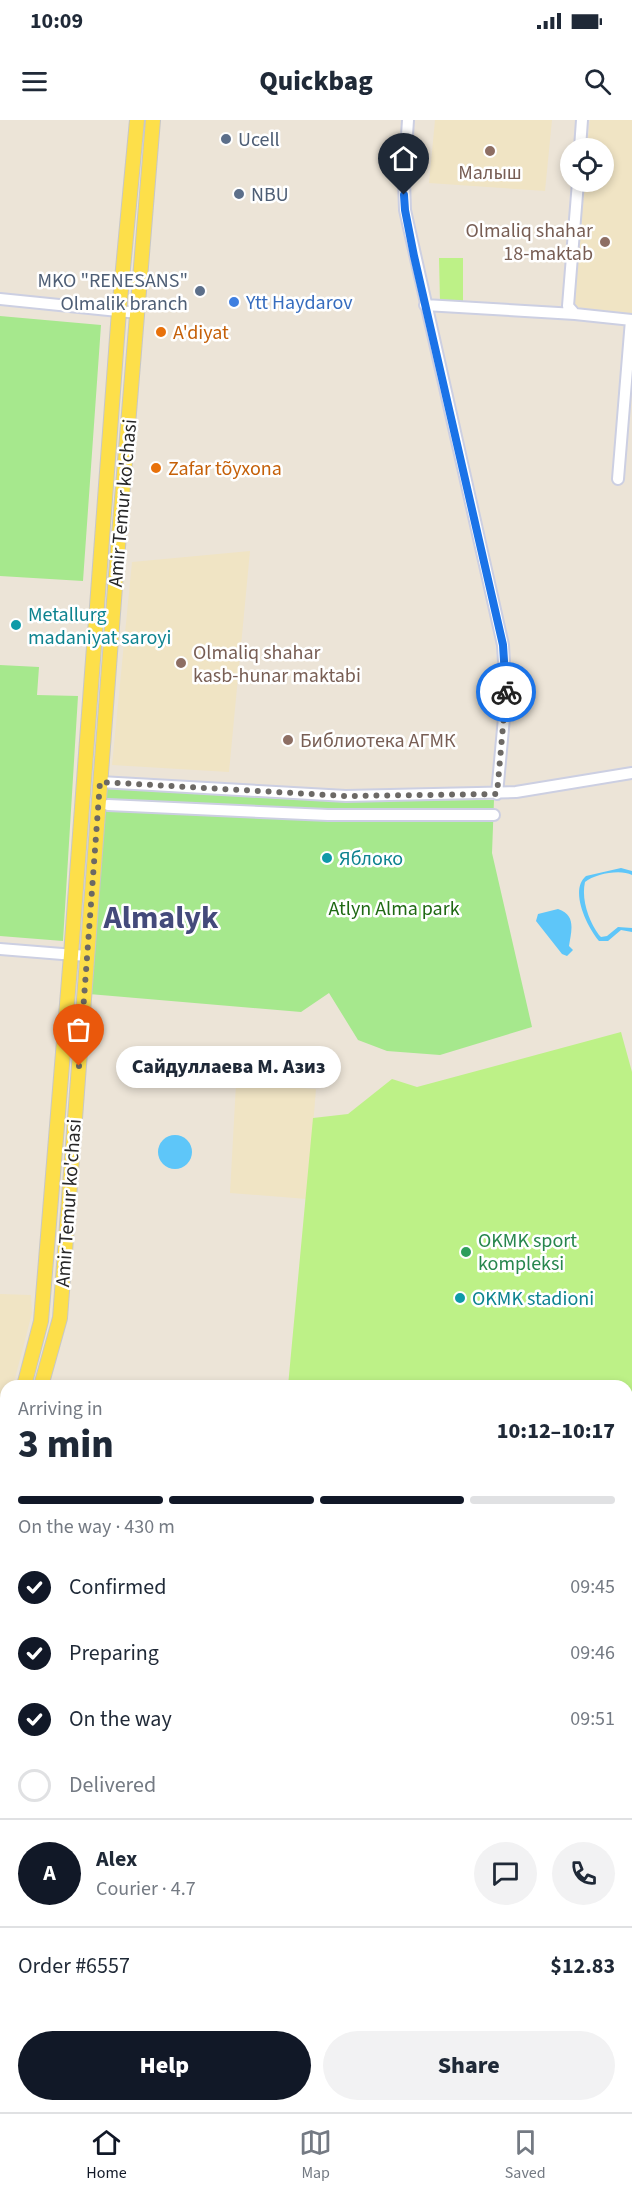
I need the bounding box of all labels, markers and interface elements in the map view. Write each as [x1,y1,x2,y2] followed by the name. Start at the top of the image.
[30,5,83,37] text: 10:09
[259,62,373,101] text: Quickbag
[18,65,51,98] icon: menu
[581,65,614,98] icon: search
[238,126,280,154] place label: Ucell
[219,132,233,146] marker: Ucell
[378,133,429,195] pin
[560,138,614,192] map controls
[560,138,614,192] button: locate
[387,142,420,175] icon: home
[483,144,497,158] marker: Малыш
[458,159,522,187] place label: Малыш
[251,181,289,209] place label: NBU
[232,187,246,201] marker: NBU
[466,217,593,268] place label: Olmaliq shahar 18-maktab
[598,235,612,249] marker: Olmaliq shahar 18-maktab
[37,267,188,318] place label: MKO "RENESANS" Olmalik branch
[193,284,207,298] marker: MKO "RENESANS" Olmalik branch
[245,289,353,317] place label: Ytt Haydarov
[227,295,241,309] marker: Ytt Haydarov
[173,319,229,347] place label: A'diyat
[154,325,168,339] marker: A'diyat
[102,418,144,588] street label: Amir Temur ko'chasi
[168,455,282,483] place label: Zafar tõyxona
[149,461,163,475] marker: Zafar tõyxona
[28,601,171,652] place label: Metallurg madaniyat saroyi
[9,618,23,632] marker: Metallurg madaniyat saroyi
[193,639,361,690] place label: Olmaliq shahar kasb-hunar maktabi
[174,656,188,670] marker: Olmaliq shahar kasb-hunar maktabi
[476,662,536,722] courier
[490,676,523,709] icon: bike
[300,727,456,755] place label: Библиотека АГМК
[281,733,295,747] marker: Библиотека АГМК
[339,845,403,873] place label: Яблоко
[320,851,334,865] marker: Яблоко
[102,895,219,941] district label: Almalyk
[328,895,460,923] park label: Atlyn Alma park
[53,1004,104,1066] pin
[62,1013,95,1046] icon: bag
[115,1045,340,1087] callout: Сайдуллаева М. Азиз
[132,1053,325,1081] text: Сайдуллаева М. Азиз
[49,1118,89,1288] street label: Amir Temur ko'chasi
[478,1227,577,1278] place label: OKMK sport kompleksi
[459,1245,473,1259] marker: OKMK sport kompleksi
[472,1285,594,1313] place label: OKMK stadioni
[453,1291,467,1305] marker: OKMK stadioni
[18,1395,103,1423] text: Arriving in
[497,1415,615,1447] text: 10:12–10:17
[18,1417,114,1473] text: 3 min
[18,1513,175,1541] text: On the way · 430 m
[18,1571,51,1604] icon: check
[69,1571,166,1603] text: Confirmed
[570,1573,615,1601] text: 09:45
[18,1637,51,1670] icon: check
[69,1637,159,1669] text: Preparing
[570,1639,615,1667] text: 09:46
[18,1703,51,1736] icon: check
[69,1703,172,1735] text: On the way
[570,1705,615,1733] text: 09:51
[69,1769,156,1801] text: Delivered
[474,1842,537,1905] button: chat
[552,1842,615,1905] button: phone
[96,1843,137,1875] text: Alex
[43,1857,56,1889] text: A
[96,1875,196,1903] text: Courier · 4.7
[18,1950,130,1982] text: Order #6557
[550,1950,615,1982] text: $12.83
[18,2031,311,2100] button: Help
[323,2031,615,2100] button: Share
[86,2126,127,2184] tab: Home
[299,2126,332,2184] tab: Map
[505,2126,546,2184] tab: Saved

